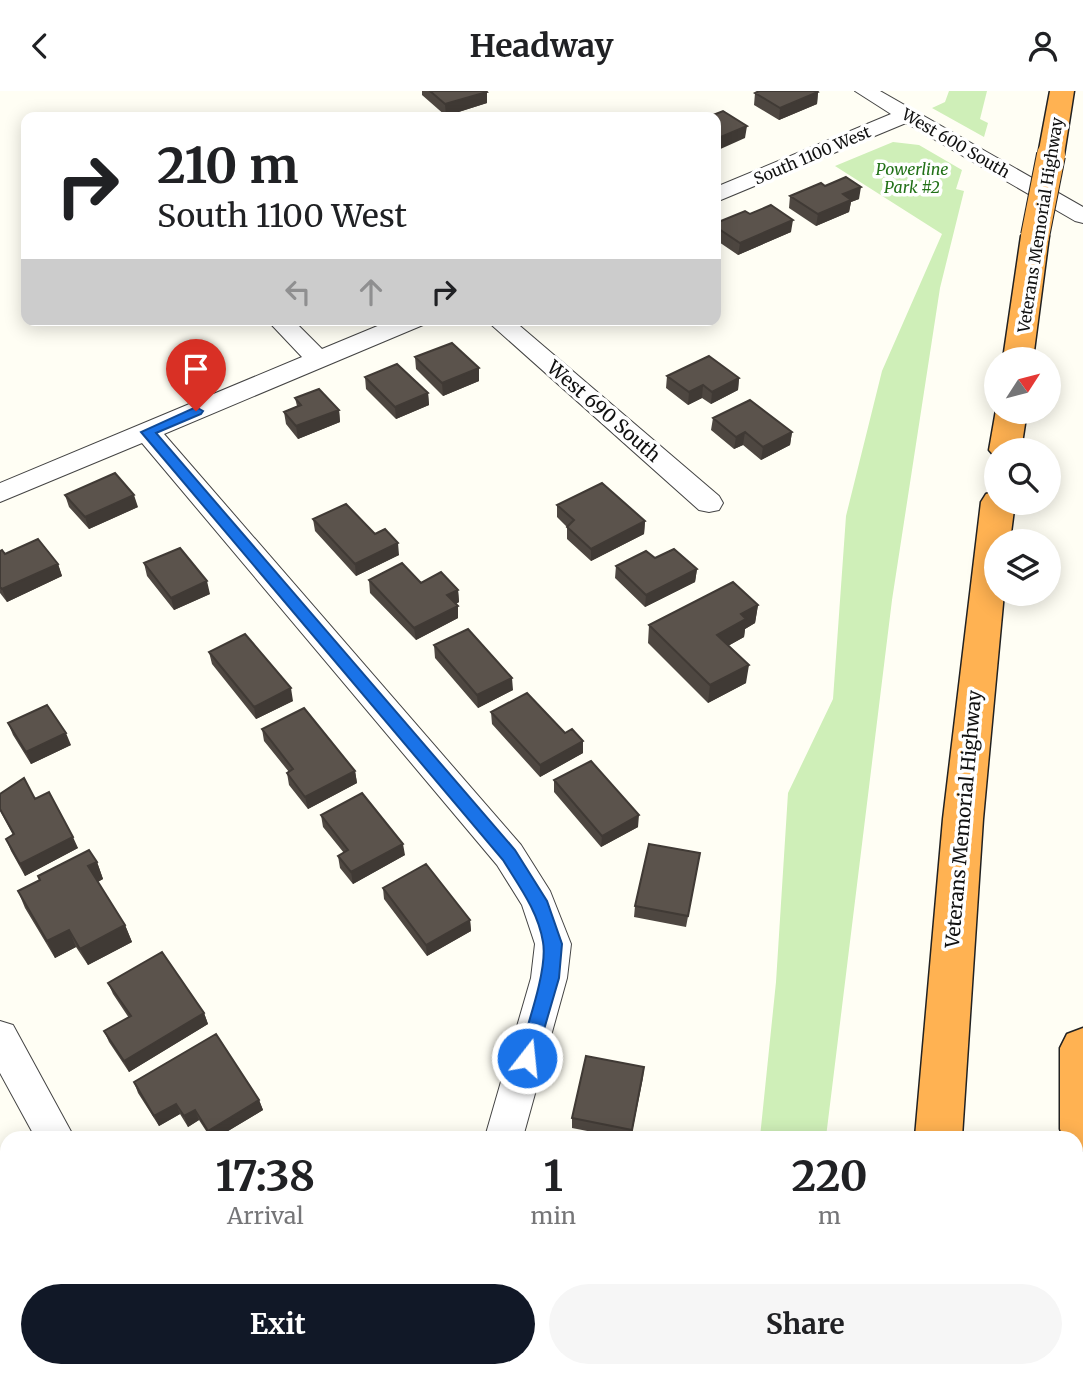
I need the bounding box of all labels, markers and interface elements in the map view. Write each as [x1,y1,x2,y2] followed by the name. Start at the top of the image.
[469,26,614,66] text: Headway
[21,27,59,65] icon: back
[1024,27,1062,65] icon: person
[898,103,1014,182] street label: West 600 South
[1013,115,1067,335] street label: Veterans Memorial Highway
[751,121,874,189] street label: South 1100 West
[157,135,298,196] text: 210 m
[42,140,133,231] icon: right
[876,159,948,197] park label: Powerline Park #2
[157,196,407,236] text: South 1100 West
[279,273,317,311] icon: left
[352,273,390,311] icon: ahead
[425,273,463,311] icon: right
[166,339,226,411] pin
[984,347,1060,423] north arrow
[984,347,1061,606] map controls
[177,350,215,388] icon: arrive
[541,354,666,467] street label: West 690 South
[984,438,1061,515] button: search
[984,529,1061,606] button: layers
[940,689,986,950] street label: Veterans Memorial Highway
[490,1021,564,1095] position arrow
[215,1150,315,1202] text: 17:38
[544,1150,563,1202] text: 1
[791,1150,868,1202] text: 220
[227,1201,304,1230] text: Arrival
[531,1201,576,1230] text: min
[818,1201,841,1230] text: m
[21,1284,535,1364] button: Exit
[549,1284,1062,1364] button: Share

